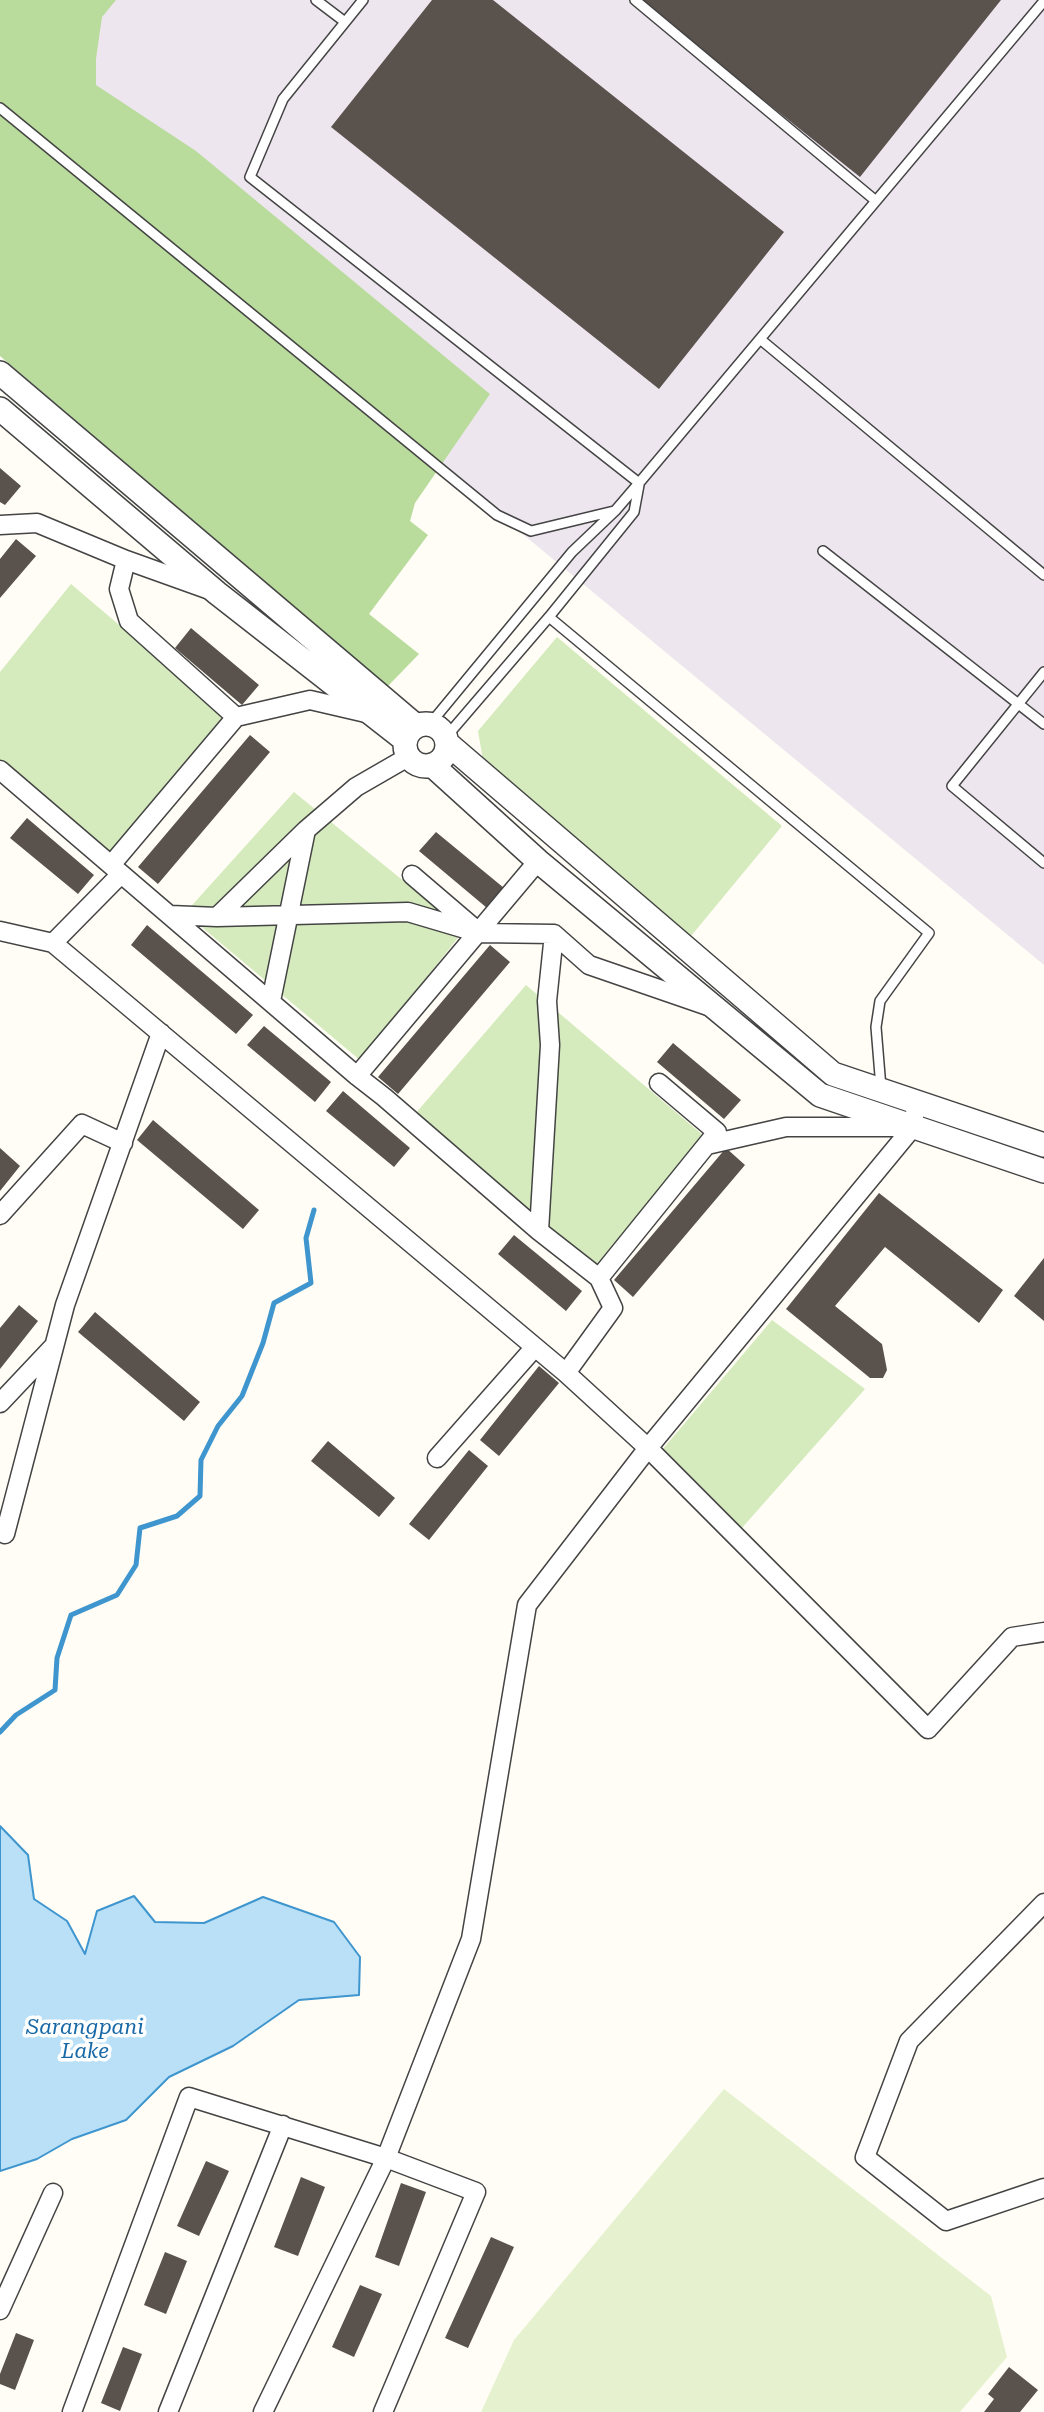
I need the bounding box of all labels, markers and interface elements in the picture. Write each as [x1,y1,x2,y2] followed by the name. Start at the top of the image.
[26,2015,144,2065] water label: Sarangpani Lake

